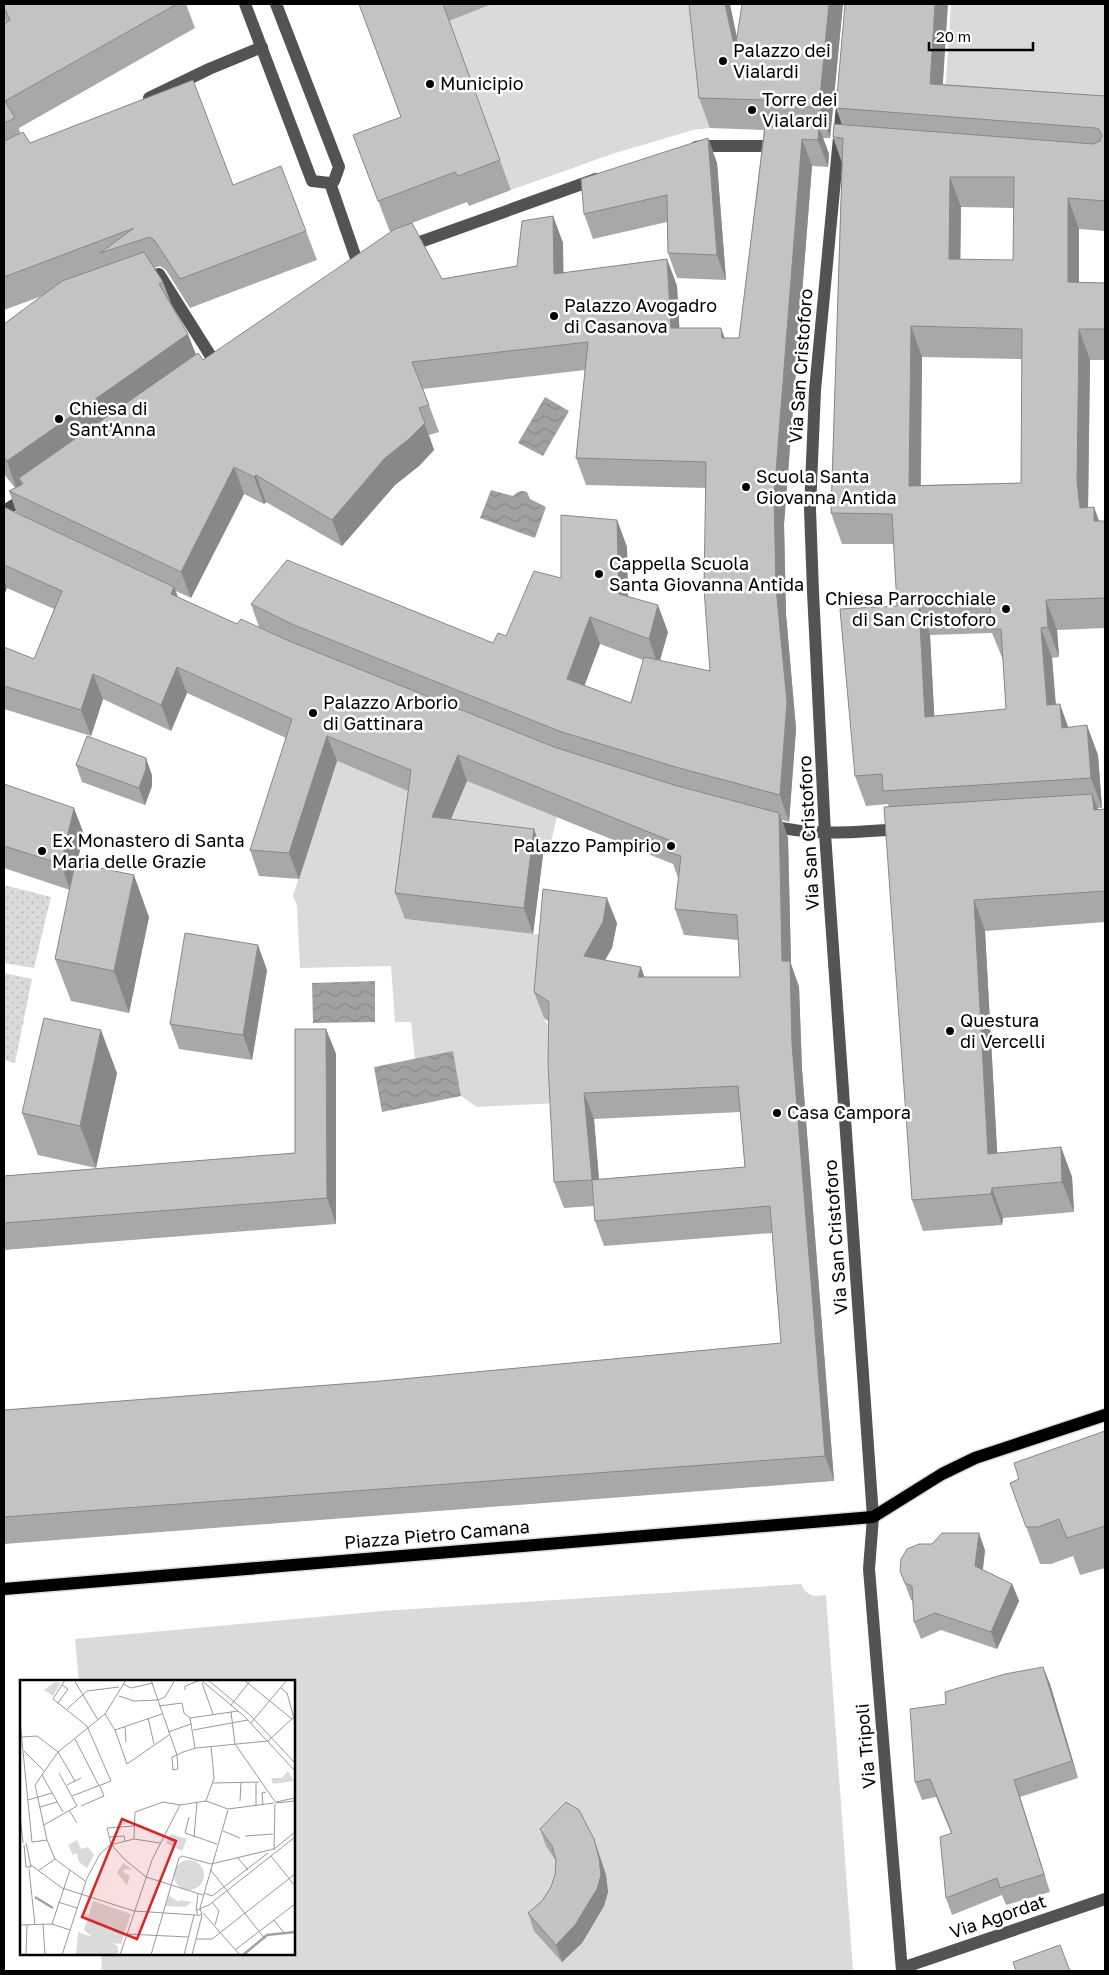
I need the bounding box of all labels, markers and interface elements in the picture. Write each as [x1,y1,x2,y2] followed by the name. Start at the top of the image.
[929,20,1033,52] scale bar
[936,27,971,45] text: 20 m
[733,39,831,82] place label: Palazzo dei Vialardi
[717,55,729,67] marker: Palazzo dei Vialardi
[440,72,524,94] place label: Municipio
[424,78,436,90] marker: Municipio
[762,88,837,131] place label: Torre dei Vialardi
[746,104,758,116] marker: Torre dei Vialardi
[784,288,816,444] street label: Via San Cristoforo
[564,294,717,337] place label: Palazzo Avogadro di Casanova
[548,310,560,322] marker: Palazzo Avogadro di Casanova
[69,397,156,440] place label: Chiesa di Sant'Anna
[53,413,65,425] marker: Chiesa di Sant'Anna
[756,465,897,508] place label: Scuola Santa Giovanna Antida
[740,481,752,493] marker: Scuola Santa Giovanna Antida
[609,552,804,595] place label: Cappella Scuola Santa Giovanna Antida
[593,568,605,580] marker: Cappella Scuola Santa Giovanna Antida
[825,587,996,630] place label: Chiesa Parrocchiale di San Cristoforo
[1000,603,1012,615] marker: Chiesa Parrocchiale di San Cristoforo
[323,691,458,734] place label: Palazzo Arborio di Gattinara
[307,707,319,719] marker: Palazzo Arborio di Gattinara
[793,755,823,911] street label: Via San Cristoforo
[52,829,245,872] place label: Ex Monastero di Santa Maria delle Grazie
[513,834,661,856] place label: Palazzo Pampirio
[665,840,677,852] marker: Palazzo Pampirio
[36,845,48,857] marker: Ex Monastero di Santa Maria delle Grazie
[960,1009,1045,1052] place label: Questura di Vercelli
[944,1025,956,1037] marker: Questura di Vercelli
[787,1101,911,1123] place label: Casa Campora
[771,1107,783,1119] marker: Casa Campora
[819,1159,851,1315] street label: Via San Cristoforo
[343,1515,531,1553] street label: Piazza Pietro Camana
[20,1680,295,1955] inset map
[850,1703,880,1790] street label: Via Tripoli
[947,1889,1049,1943] street label: Via Agordat

